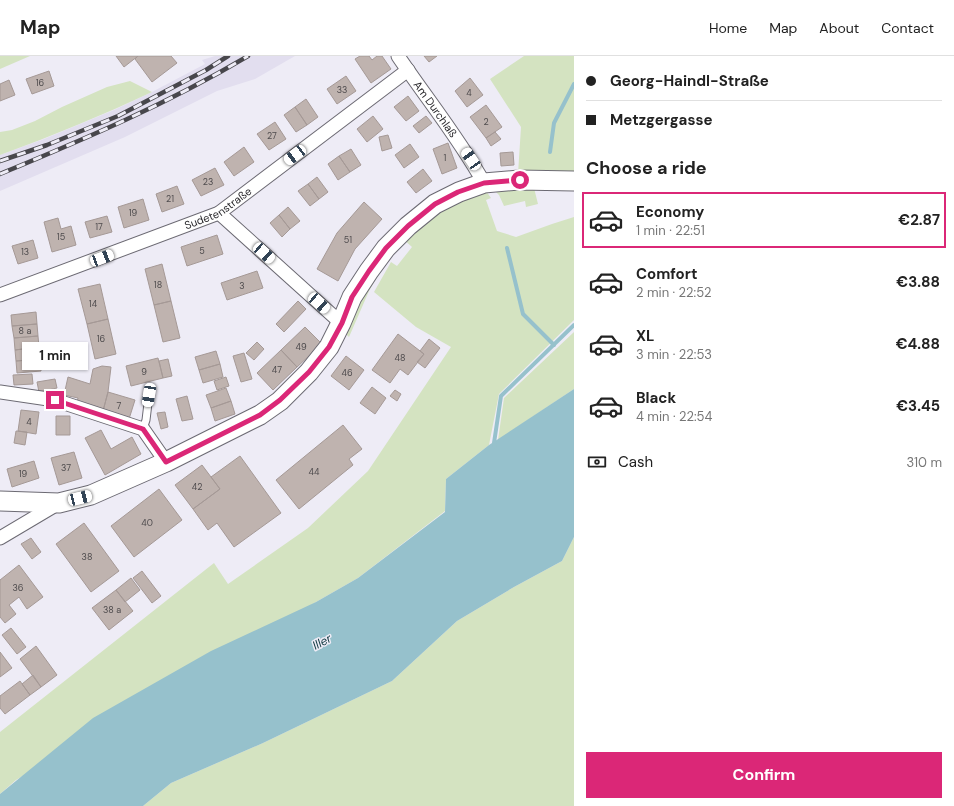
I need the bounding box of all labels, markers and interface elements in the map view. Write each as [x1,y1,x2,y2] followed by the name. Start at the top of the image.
[20,15,60,40] text: Map
[709,19,747,37] text: Home
[769,19,797,37] text: Map
[819,19,859,37] text: About
[881,19,934,37] text: Contact
[610,71,769,91] text: Georg-Haindl-Straße
[36,77,45,89] house number: 16
[411,78,460,140] street label: Am Durchlaß
[337,84,347,96] house number: 33
[466,87,472,99] house number: 4
[610,110,712,130] text: Metzgergasse
[483,116,489,128] house number: 2
[267,130,277,142] house number: 27
[282,143,308,167] car
[459,146,483,172] car
[444,152,447,164] house number: 1
[586,156,707,180] text: Choose a ride
[511,171,529,189] route start
[203,176,213,188] house number: 23
[182,184,254,232] street label: Sudetenstraße
[166,193,174,205] house number: 21
[588,202,624,238] icon: car
[636,202,704,222] text: Economy
[129,207,138,219] house number: 19
[898,210,940,230] text: €2.87
[95,221,103,233] house number: 17
[636,222,705,239] text: 1 min · 22:51
[57,231,65,243] house number: 15
[344,234,352,246] house number: 51
[251,241,277,265] car
[199,245,205,257] house number: 5
[21,246,29,258] house number: 13
[89,248,115,268] car
[588,264,624,300] icon: car
[636,264,697,284] text: Comfort
[896,272,940,292] text: €3.88
[154,279,162,291] house number: 18
[239,280,245,292] house number: 3
[636,284,711,301] text: 2 min · 22:52
[306,291,332,315] car
[89,298,98,310] house number: 14
[19,325,31,337] house number: 8 a
[588,326,624,362] icon: car
[636,326,654,346] text: XL
[97,333,106,345] house number: 16
[896,334,940,354] text: €4.88
[295,341,307,353] house number: 49
[22,342,88,370] callout: 1 min
[636,346,712,363] text: 3 min · 22:53
[39,347,71,364] text: 1 min
[395,352,405,364] house number: 48
[272,364,282,376] house number: 47
[141,366,147,378] house number: 9
[341,367,353,379] house number: 46
[141,382,157,408] car
[588,388,624,424] icon: car
[636,388,676,408] text: Black
[46,391,64,409] route end
[896,396,940,416] text: €3.45
[117,400,122,412] house number: 7
[636,408,712,425] text: 4 min · 22:54
[26,416,32,428] house number: 4
[586,451,608,473] icon: cash
[618,452,653,472] text: Cash
[907,454,942,471] text: 310 m
[61,462,71,474] house number: 37
[309,466,320,478] house number: 44
[19,468,28,480] house number: 19
[192,481,202,493] house number: 42
[67,489,93,507] car
[141,517,153,529] house number: 40
[82,551,92,563] house number: 38
[13,582,24,594] house number: 36
[103,604,121,616] house number: 38 a
[310,630,335,654] water label: Iller
[586,752,942,798] button: Confirm

